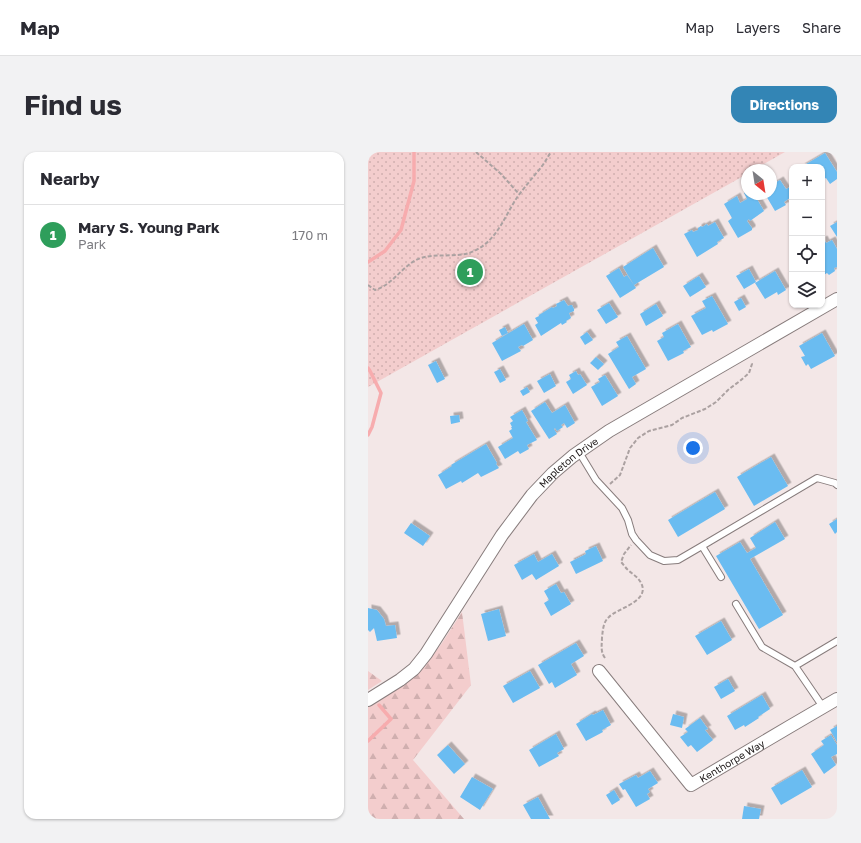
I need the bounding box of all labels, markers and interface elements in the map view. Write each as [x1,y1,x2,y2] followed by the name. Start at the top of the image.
[20,16,60,39] text: Map
[685,19,714,36] text: Map
[736,19,780,36] text: Layers
[802,19,841,36] text: Share
[731,86,837,123] button: Directions
[24,88,122,121] text: Find us
[741,164,777,200] north arrow
[789,164,825,308] map controls
[789,164,825,200] button: +
[40,168,100,189] text: Nearby
[789,200,825,236] button: −
[78,218,220,236] text: Mary S. Young Park
[50,227,56,243] text: 1
[292,227,328,243] text: 170 m
[78,236,106,252] text: Park
[789,236,825,272] button: locate
[457,257,483,287] pin: 1
[789,272,825,308] button: layers
[536,435,600,490] street label: Mapleton Drive
[683,438,703,458] your location
[697,737,767,785] street label: Kenthorpe Way

